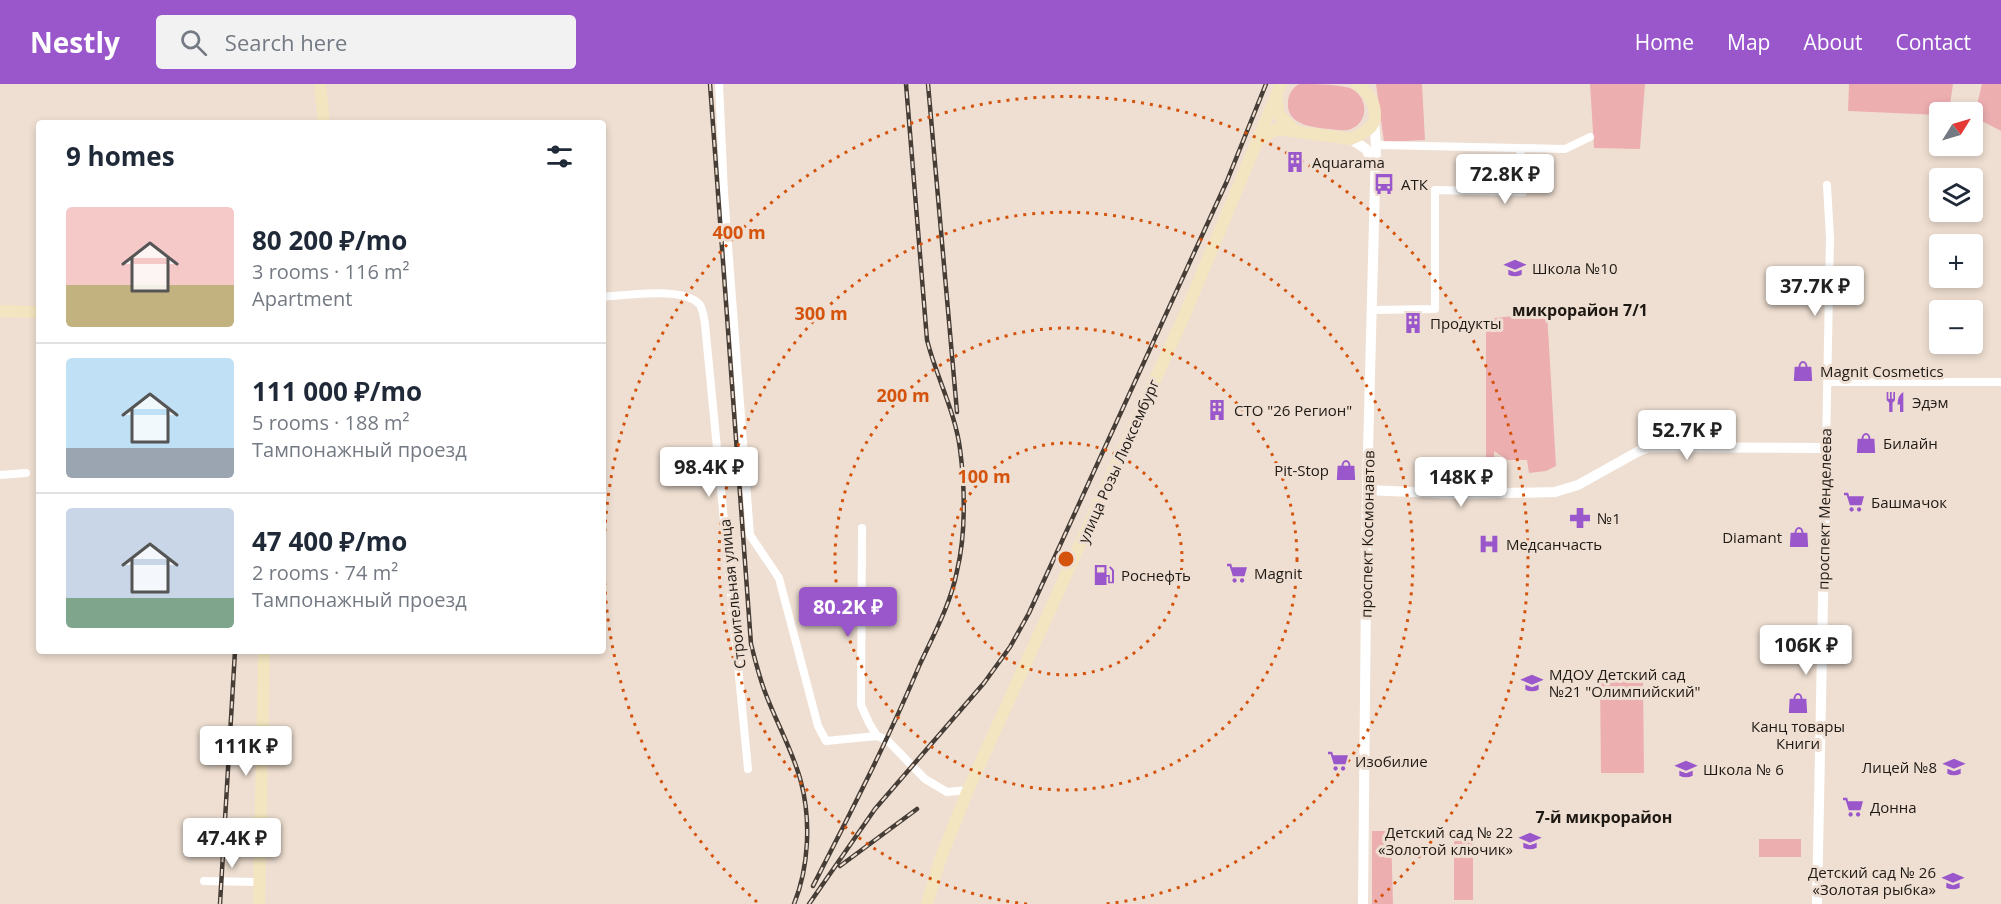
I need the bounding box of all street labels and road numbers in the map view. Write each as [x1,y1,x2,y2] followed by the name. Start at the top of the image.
[1073,375,1163,546] street label: улица Розы Люксембург
[1813,428,1835,590] street label: проспект Менделеева
[1356,450,1378,618] street label: проспект Космонавтов
[714,518,750,670] street label: Строительная улица

